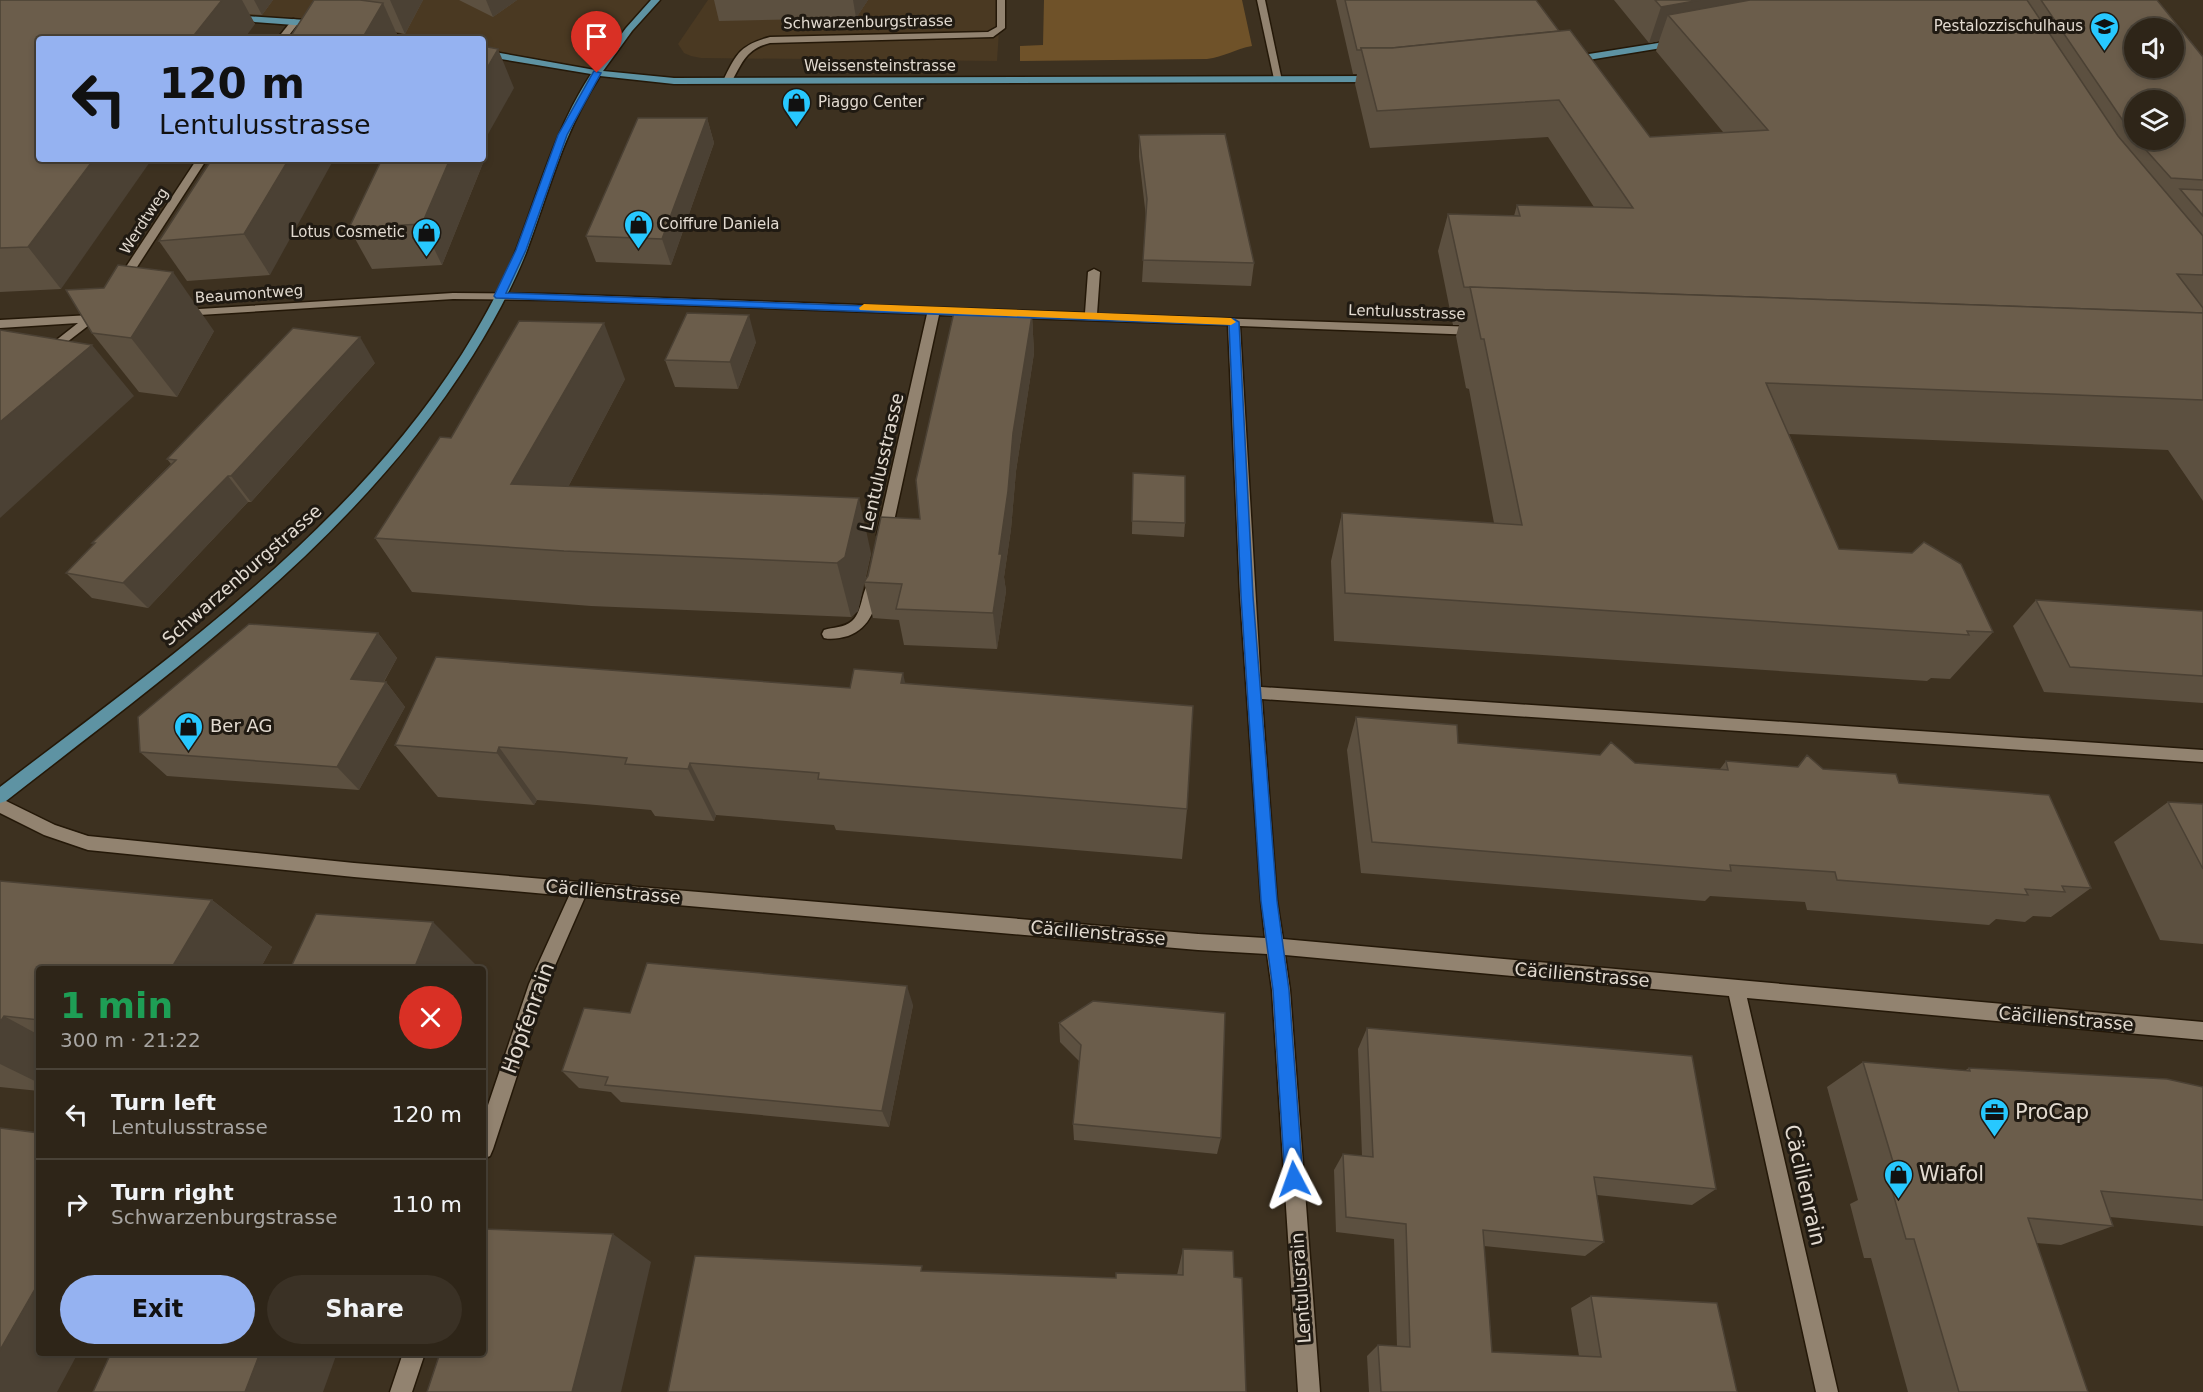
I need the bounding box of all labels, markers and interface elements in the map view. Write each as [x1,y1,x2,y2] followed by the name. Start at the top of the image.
[2088,10,2120,52] school or university icon: Pestalozzischulhaus
[571,11,622,73] pin
[783,12,953,32] street label: Schwarzenburgstrasse
[1934,17,2083,35] place label: Pestalozzischulhaus
[2124,18,2184,150] map controls
[2124,18,2184,78] button: sound
[580,20,613,53] icon: arrive
[804,57,956,75] street label: Weissensteinstrasse
[159,59,305,108] text: 120 m
[60,60,138,138] icon: left
[781,86,813,128] shop icon: Piaggo Center
[2124,90,2184,150] button: layers
[818,93,924,111] place label: Piaggo Center
[159,109,371,140] text: Lentulusstrasse
[116,184,172,258] street label: Werdtweg
[622,208,654,250] shop icon: Coiffure Daniela
[659,215,780,233] place label: Coiffure Daniela
[410,216,442,258] shop icon: Lotus Cosmetic
[290,223,405,241] place label: Lotus Cosmetic
[194,281,304,307] street label: Beaumontweg
[1348,301,1466,323] street label: Lentulusstrasse
[855,391,908,533] street label: Lentulusstrasse
[158,500,325,649] street label: Schwarzenburgstrasse
[173,710,205,752] shop icon: Ber AG
[210,715,273,736] place label: Ber AG
[545,875,682,908] street label: Cäcilienstrasse
[1030,916,1167,949] street label: Cäcilienstrasse
[1514,958,1651,991] street label: Cäcilienstrasse
[497,959,559,1077] street label: Hopfenrain
[60,985,173,1026] text: 1 min
[399,986,462,1049] button: close
[1998,1002,2135,1035] street label: Cäcilienstrasse
[60,1028,201,1052] text: 300 m · 21:22
[111,1090,216,1115] text: Turn left
[1978,1096,2010,1138] office icon: ProCap
[60,1098,93,1131] icon: left
[2015,1100,2089,1124] place label: ProCap
[392,1102,462,1127] text: 120 m
[111,1115,268,1139] text: Lentulusstrasse
[1779,1122,1831,1248] street label: Cäcilienrain
[1262,1147,1326,1211] position arrow
[1882,1158,1914,1200] shop icon: Wiafol
[1919,1162,1984,1186] place label: Wiafol
[111,1180,234,1205] text: Turn right
[60,1188,93,1221] icon: right
[392,1192,462,1217] text: 110 m
[111,1205,338,1229] text: Schwarzenburgstrasse
[1286,1232,1315,1344] street label: Lentulusrain
[60,1275,255,1344] button: Exit
[267,1275,462,1344] button: Share

